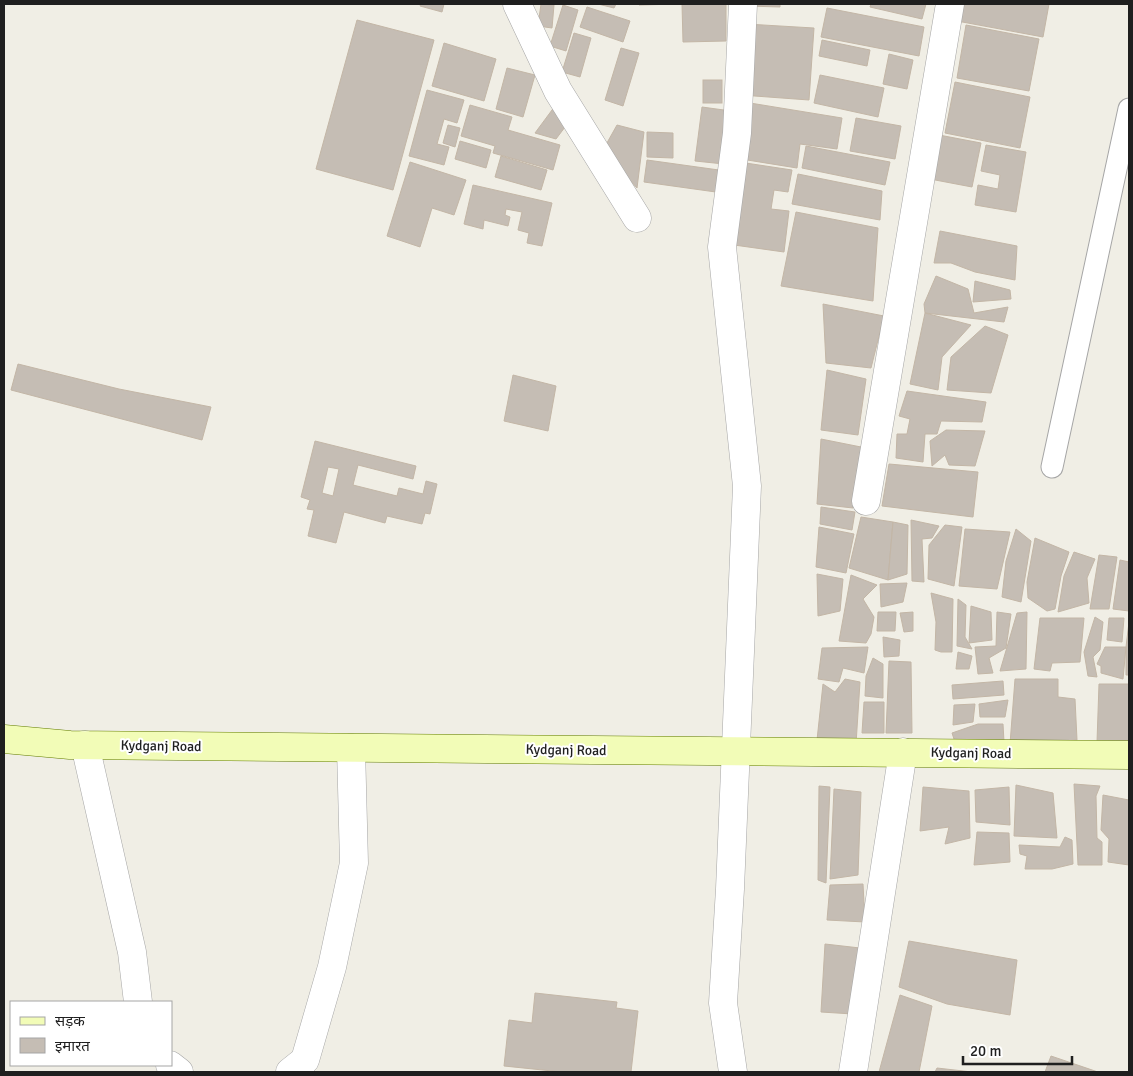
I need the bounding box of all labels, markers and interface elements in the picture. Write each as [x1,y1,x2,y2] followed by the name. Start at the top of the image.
[120,737,202,755] street label: Kydganj Road
[525,741,607,759] street label: Kydganj Road
[930,744,1012,762] street label: Kydganj Road
[10,1001,172,1066] legend
[55,1012,85,1030] text: सड़क
[963,1034,1072,1066] scale bar
[55,1037,90,1055] text: इमारत
[970,1042,1001,1060] text: 20 m

